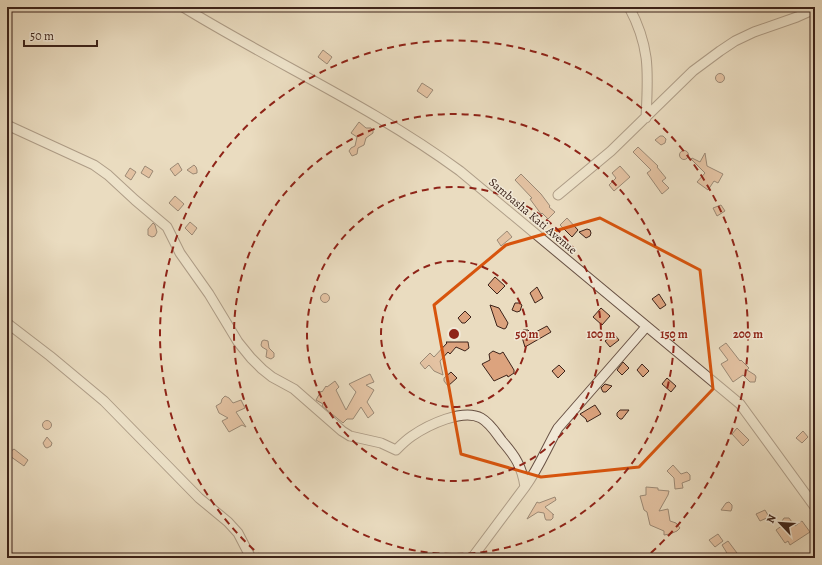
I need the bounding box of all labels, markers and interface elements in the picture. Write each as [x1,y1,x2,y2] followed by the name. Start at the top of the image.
[24,22,97,48] scale bar
[30,28,54,44] text: 50 m
[485,174,581,258] street label: Sambasha Kati Avenue
[515,326,539,342] text: 50 m
[587,326,615,342] text: 100 m
[660,326,688,342] text: 150 m
[733,326,763,342] text: 200 m
[447,327,461,341] centre of rings
[760,503,800,543] north arrow
[763,512,780,526] text: N

